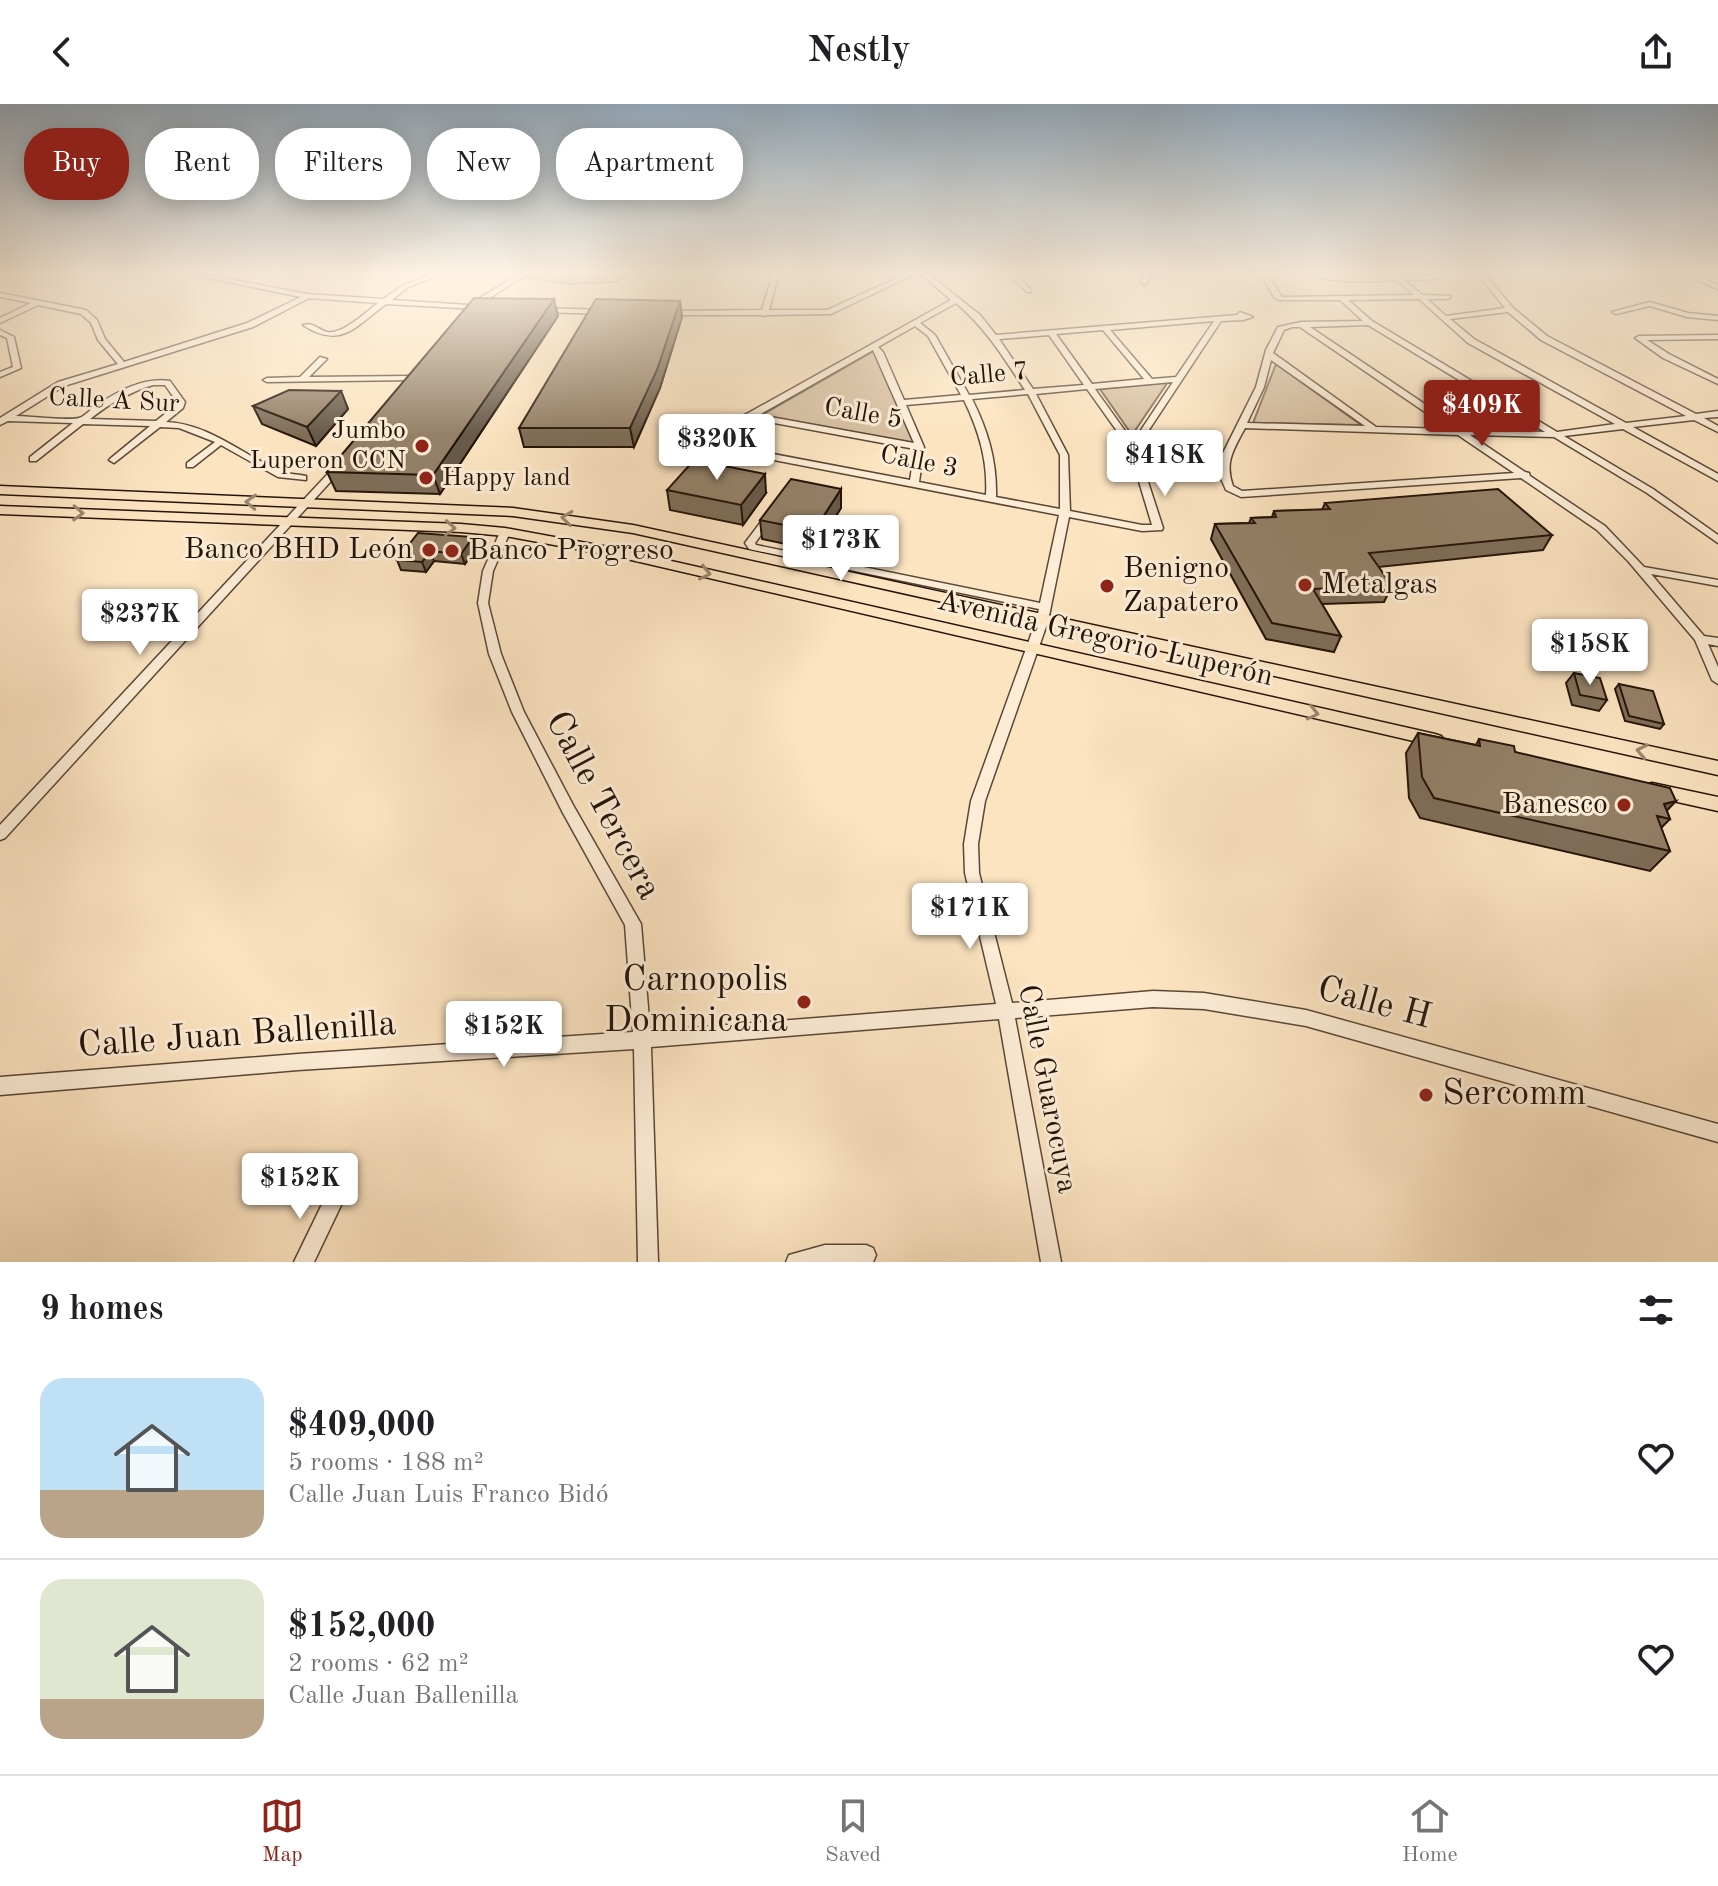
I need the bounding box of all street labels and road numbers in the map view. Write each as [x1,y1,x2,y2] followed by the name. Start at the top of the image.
[949,359,1029,391] street label: Calle 7
[48,385,181,417] street label: Calle A Sur
[822,394,904,434] street label: Calle 5
[878,442,960,482] street label: Calle 3
[934,586,1276,692] street label: Avenida Gregorio Luperón
[537,706,667,906] street label: Calle Tercera
[1313,972,1435,1036] street label: Calle H
[1012,982,1082,1196] street label: Calle Guarocuya
[77,1007,398,1065] street label: Calle Juan Ballenilla

